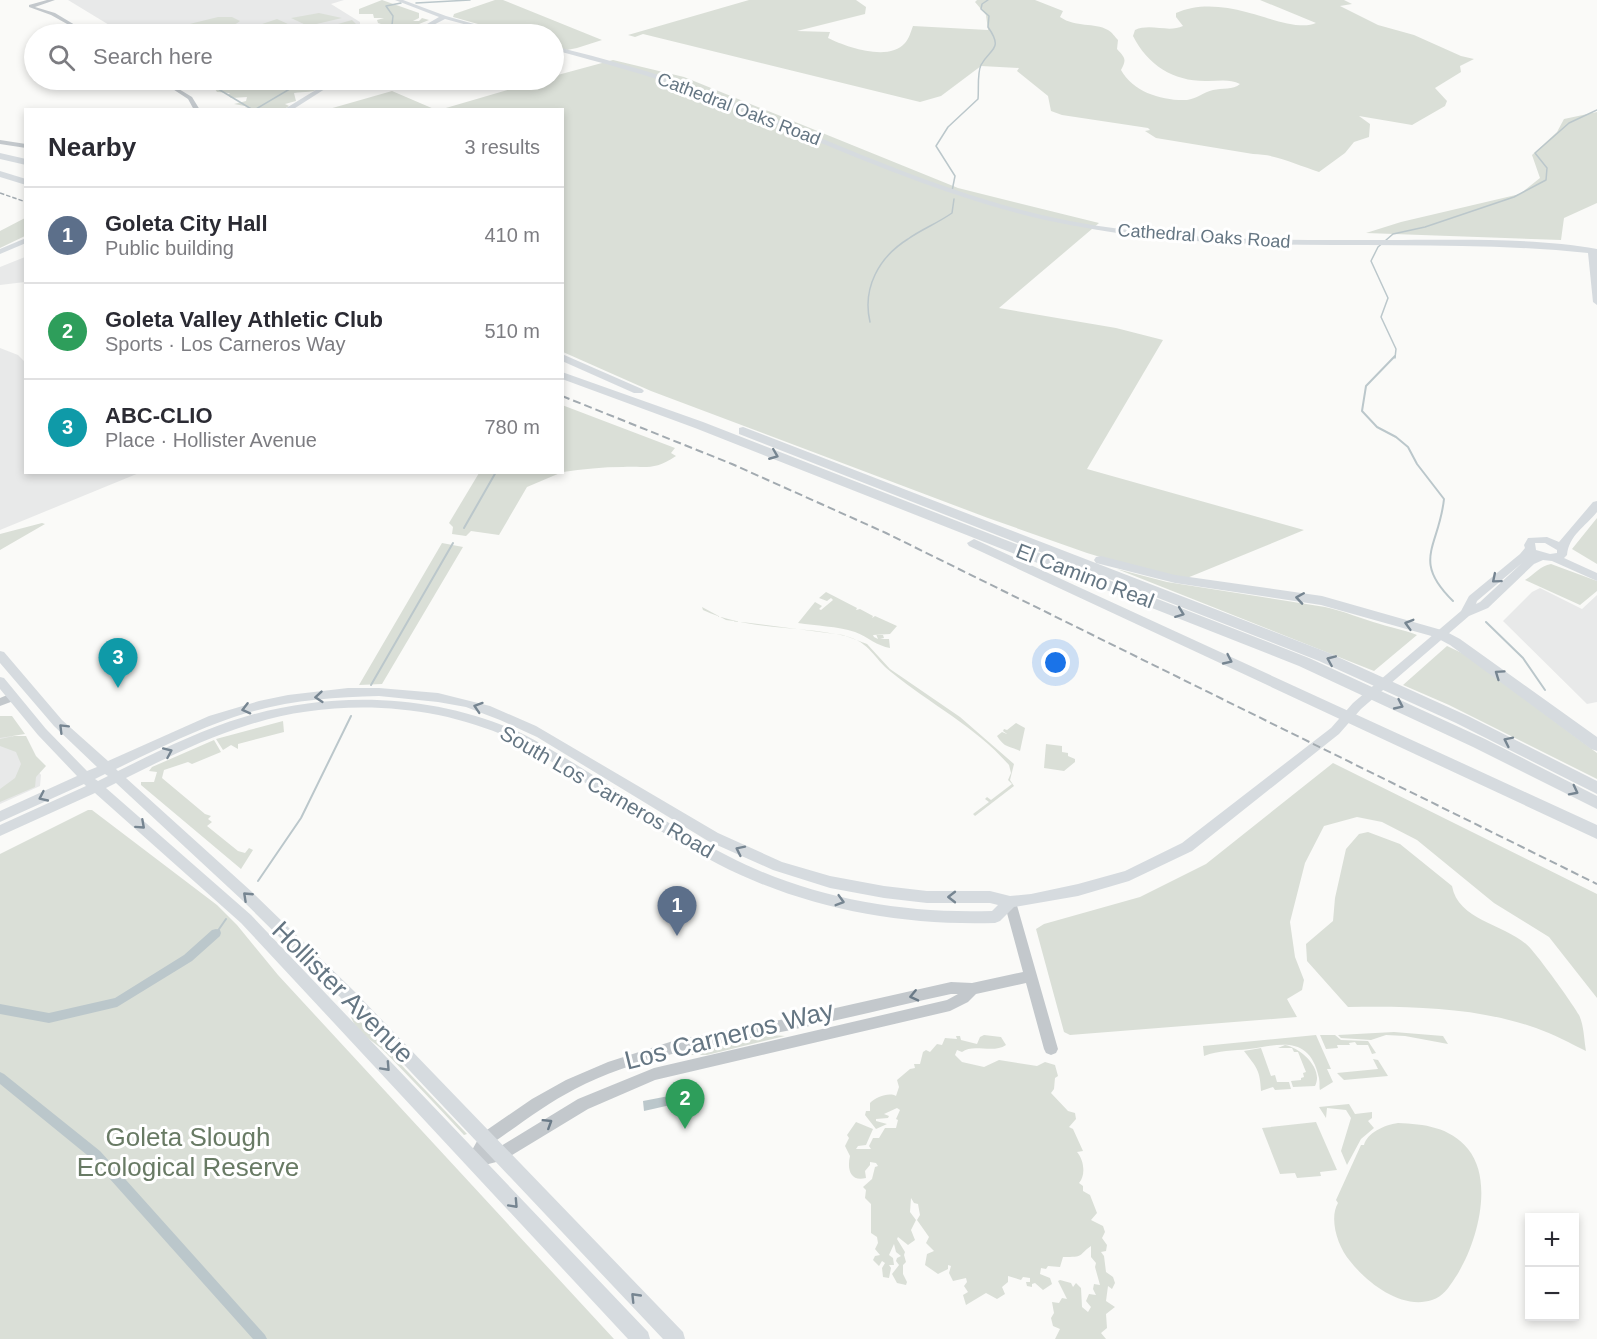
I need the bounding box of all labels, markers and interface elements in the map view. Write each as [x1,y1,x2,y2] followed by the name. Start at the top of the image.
[24,24,564,90] search box
[45,41,78,74] icon: search
[93,44,213,69] text: Search here
[655,69,823,149] street label: Cathedral Oaks Road
[48,132,136,162] text: Nearby
[464,136,540,158] text: 3 results
[105,211,268,236] text: Goleta City Hall
[1117,220,1291,252] street label: Cathedral Oaks Road
[62,224,73,246] text: 1
[484,224,540,246] text: 410 m
[105,237,234,259] text: Public building
[105,307,383,332] text: Goleta Valley Athletic Club
[62,320,73,342] text: 2
[484,320,540,342] text: 510 m
[105,333,345,355] text: Sports · Los Carneros Way
[105,403,213,428] text: ABC-CLIO
[62,416,73,438] text: 3
[484,416,540,438] text: 780 m
[105,429,317,451] text: Place · Hollister Avenue
[768,448,779,460] one-way arrow
[1013,539,1157,612] street label: El Camino Real
[1492,572,1503,583] one-way arrow
[1295,592,1305,605] one-way arrow
[1174,606,1185,618] one-way arrow
[1404,619,1414,632] one-way arrow
[98,638,138,688] pin: 3
[1041,648,1070,677] your location
[1222,653,1233,665] one-way arrow
[1326,655,1337,667] one-way arrow
[1495,670,1506,681] one-way arrow
[314,690,323,703] one-way arrow
[1392,697,1403,709] one-way arrow
[241,702,251,715] one-way arrow
[473,702,484,714] one-way arrow
[496,721,718,862] street label: South Los Carneros Road
[59,724,69,735] one-way arrow
[1503,737,1514,749] one-way arrow
[162,747,173,759] one-way arrow
[1567,784,1578,795] one-way arrow
[39,790,50,802] one-way arrow
[134,818,145,829] one-way arrow
[736,846,747,858] one-way arrow
[658,886,696,936] pin: 1
[948,891,957,903] one-way arrow
[243,892,254,903] one-way arrow
[834,894,844,906] one-way arrow
[266,915,420,1069] street label: Hollister Avenue
[910,989,920,1002] one-way arrow
[621,995,837,1075] street label: Los Carneros Way
[379,1061,390,1071] one-way arrow
[666,1080,704,1129] pin: 2
[542,1119,552,1131] one-way arrow
[77,1122,299,1182] park label: Goleta Slough Ecological Reserve
[506,1196,517,1207] one-way arrow
[1525,1213,1579,1321] map controls
[1525,1213,1579,1267] button: +
[1525,1267,1579,1321] button: −
[631,1293,642,1303] one-way arrow

